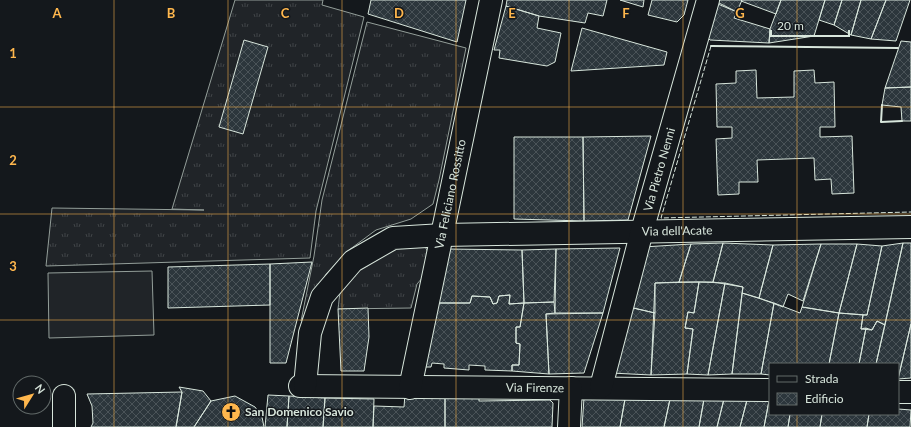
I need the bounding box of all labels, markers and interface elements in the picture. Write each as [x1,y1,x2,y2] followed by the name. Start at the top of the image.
[51,5,62,21] text: A
[167,5,176,21] text: B
[281,5,290,21] text: C
[394,5,404,21] text: D
[508,5,516,21] text: E
[622,5,630,21] text: F
[735,5,745,21] text: G
[771,12,849,38] scale bar
[777,18,804,33] text: 20 m
[9,45,17,61] text: 1
[640,126,678,213] street label: Via Pietro Nenni
[431,138,469,250] street label: Via Feliciano Rossitto
[9,152,17,168] text: 2
[641,222,713,239] street label: Via dell'Acate
[9,258,17,274] text: 3
[769,363,899,415] legend
[805,371,838,386] text: Strada
[12,375,52,415] north arrow
[506,380,564,395] street label: Via Firenze
[33,381,48,396] text: N
[805,391,844,406] text: Edificio
[220,401,242,423] church icon: San Domenico Savio
[245,404,354,419] place label: San Domenico Savio

